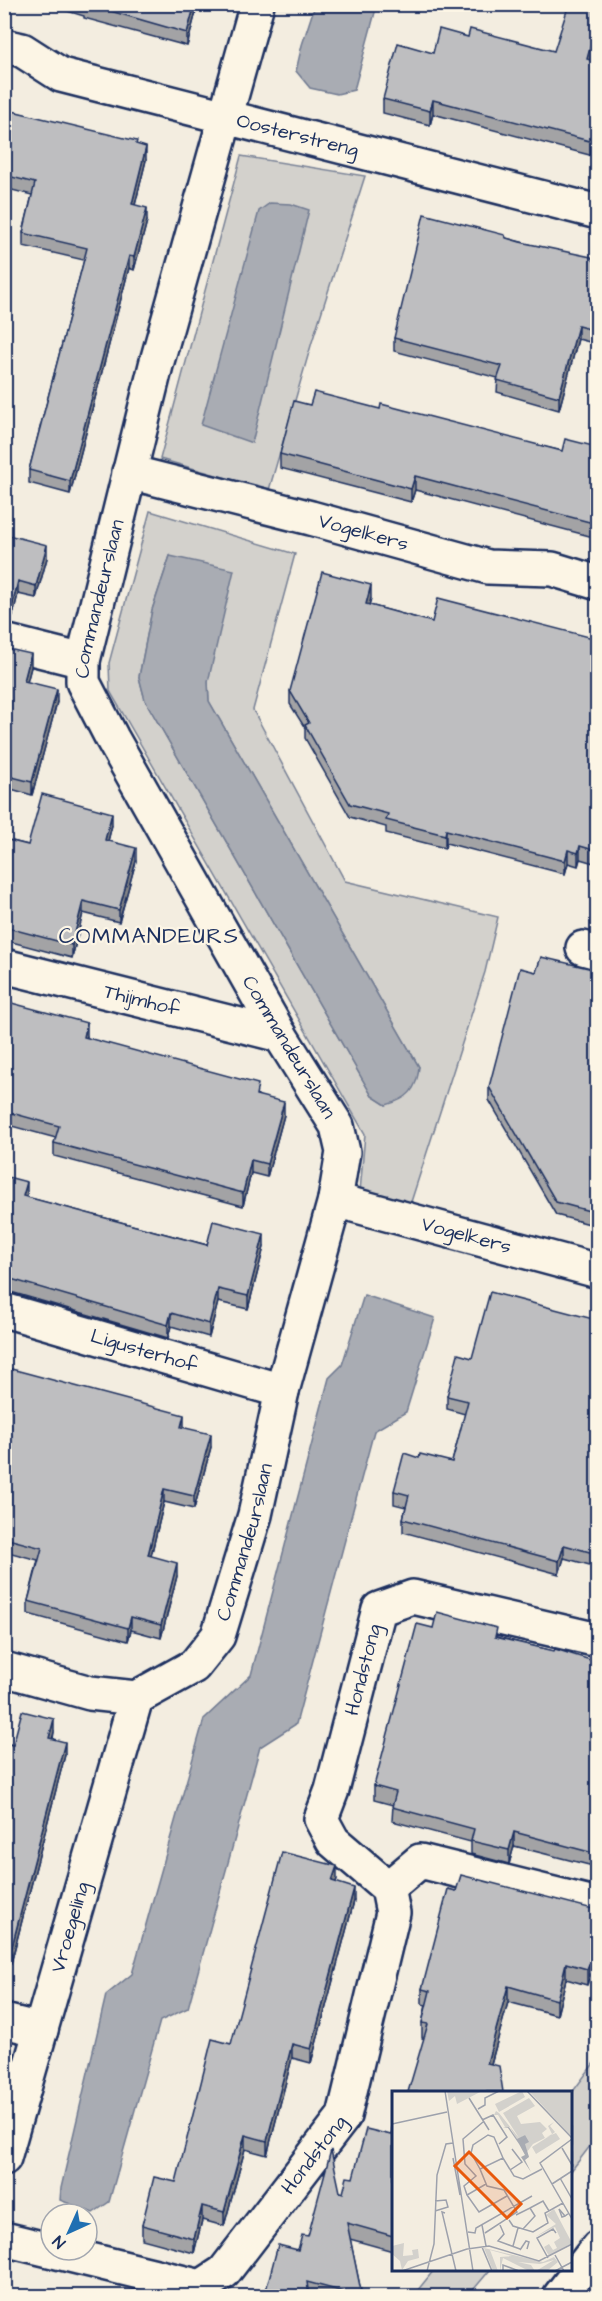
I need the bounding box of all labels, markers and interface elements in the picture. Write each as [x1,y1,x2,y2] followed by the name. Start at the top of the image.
[234,106,362,165] street label: Oosterstreng
[315,507,412,558] street label: Vogelkers
[69,516,131,678] street label: Commandeurslaan
[59,921,239,952] district label: COMMANDEURS
[235,970,343,1124] street label: Commandeurslaan
[101,977,183,1023] street label: Thijmhof
[418,1210,515,1261] street label: Vogelkers
[87,1322,201,1380] street label: Ligusterhof
[209,1461,280,1624] street label: Commandeurslaan
[338,1621,389,1718] street label: Hondstong
[44,1879,97,1976] street label: Vroegeling
[392,2091,572,2271] inset map
[275,2109,354,2200] street label: Hondstong
[39,2202,99,2262] north arrow
[48,2231,70,2253] text: N

